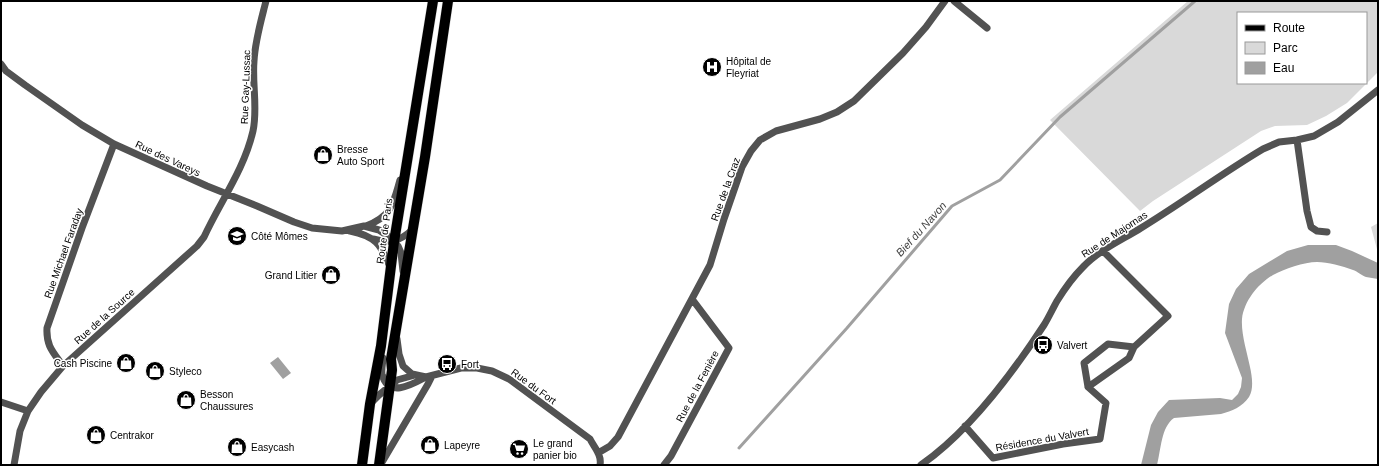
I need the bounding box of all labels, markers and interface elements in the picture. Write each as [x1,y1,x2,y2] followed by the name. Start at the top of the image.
[1237,12,1367,84] legend
[1273,21,1305,35] text: Route
[1273,41,1298,55] text: Parc
[239,50,252,124] street label: Rue Gay-Lussac
[701,56,723,78] hospital icon: Hôpital de Fleyriat
[726,56,771,79] place label: Hôpital de Fleyriat
[1273,61,1294,75] text: Eau
[134,139,202,178] street label: Rue des Vareys
[312,144,334,166] shop icon: Bresse Auto Sport
[337,144,384,167] place label: Bresse Auto Sport
[709,156,742,222] street label: Rue de la Craz
[374,198,395,265] street label: Route de Paris
[893,199,949,259] water label: Bief du Navon
[42,207,85,300] street label: Rue Michael Faraday
[1079,209,1149,260] street label: Rue de Majornas
[226,225,248,247] school or university icon: Côté Mômes
[251,231,308,242] place label: Côté Mômes
[320,264,342,286] shop icon: Grand Litier
[265,270,318,281] place label: Grand Litier
[72,286,137,346] street label: Rue de la Source
[1032,334,1054,356] bus stop icon: Valvert
[1057,340,1088,351] place label: Valvert
[674,348,721,424] street label: Rue de la Fenière
[115,352,137,374] shop icon: Cash Piscine
[436,353,458,375] bus stop icon: Fort
[54,358,112,369] place label: Cash Piscine
[461,359,479,370] place label: Fort
[144,360,166,382] shop icon: Styleco
[169,366,202,377] place label: Styleco
[509,366,558,406] street label: Rue du Fort
[175,389,197,411] shop icon: Besson Chaussures
[200,389,253,412] place label: Besson Chaussures
[85,424,107,446] shop icon: Centrakor
[995,426,1090,453] street label: Résidence du Valvert
[110,430,155,441] place label: Centrakor
[419,434,441,456] shop icon: Lapeyre
[226,436,248,458] shop icon: Easycash
[508,438,530,460] supermarket icon: Le grand panier bio
[533,438,577,461] place label: Le grand panier bio
[444,440,481,451] place label: Lapeyre
[251,442,294,453] place label: Easycash

